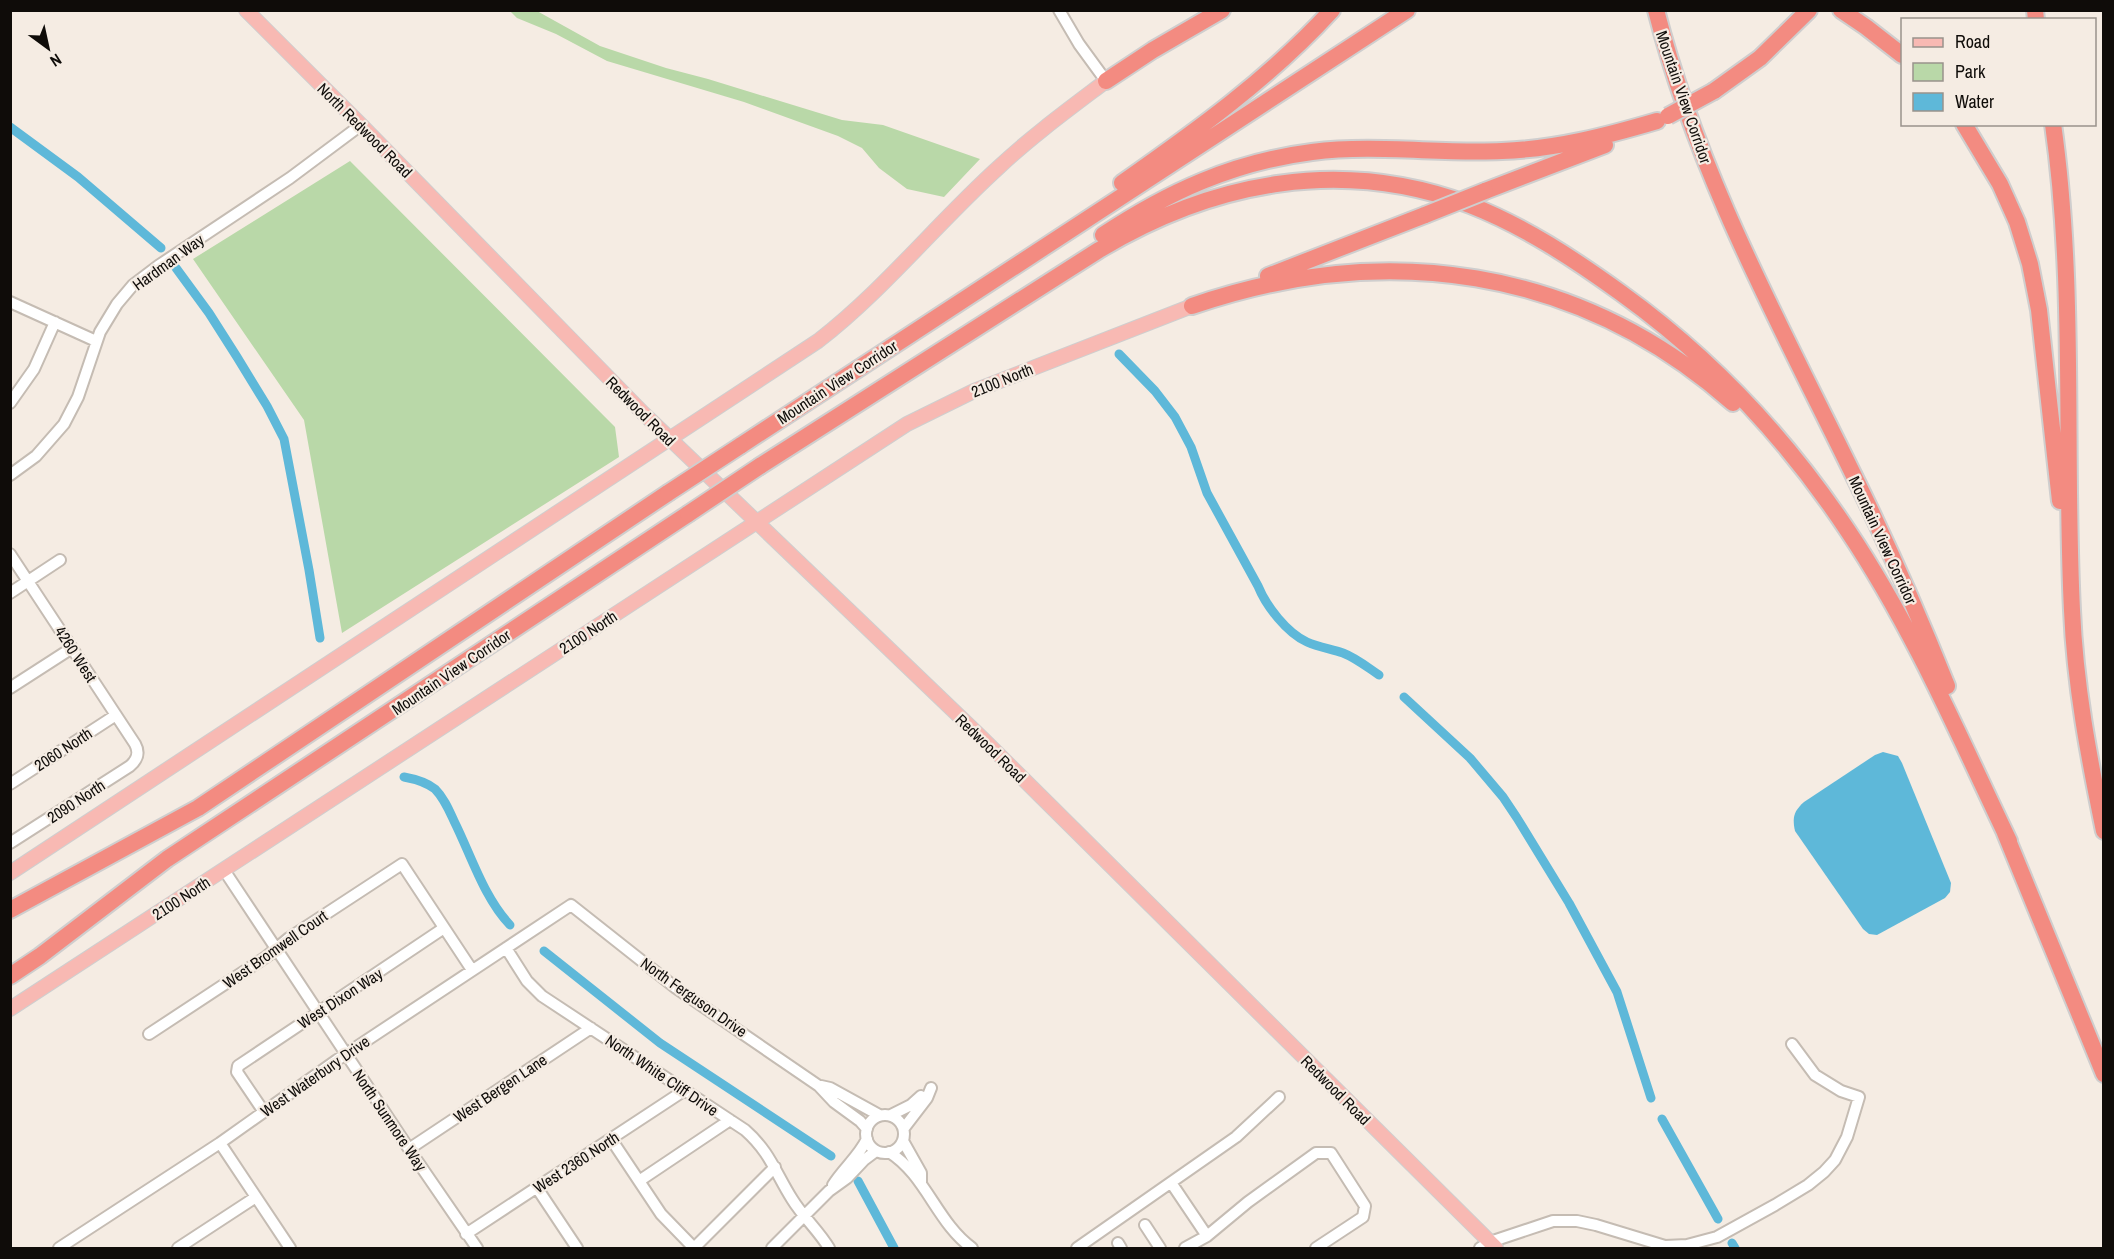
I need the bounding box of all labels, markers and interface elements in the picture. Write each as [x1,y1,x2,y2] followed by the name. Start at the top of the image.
[18,18,78,78] north arrow
[1901,18,2096,126] legend
[1651,28,1717,167] street label: Mountain View Corridor
[1955,29,1990,54] text: Road
[46,49,66,72] text: N
[1955,59,1986,84] text: Park
[313,78,417,182] street label: North Redwood Road
[1955,89,1994,114] text: Water
[128,228,209,295] street label: Hardman Way
[773,335,902,429] street label: Mountain View Corridor
[968,358,1036,402] street label: 2100 North
[601,371,681,451] street label: Redwood Road
[1844,472,1923,608] street label: Mountain View Corridor
[555,605,621,659] street label: 2100 North
[50,622,102,686] street label: 4260 West
[387,624,515,720] street label: Mountain View Corridor
[951,709,1031,787] street label: Redwood Road
[30,722,96,776] street label: 2060 North
[43,774,109,828] street label: 2090 North
[148,871,214,925] street label: 2100 North
[218,905,332,993] street label: West Bromwell Court
[636,952,752,1042] street label: North Ferguson Drive
[293,962,387,1034] street label: West Dixon Way
[601,1029,723,1121] street label: North White Cliff Drive
[256,1030,374,1122] street label: West Waterbury Drive
[449,1049,551,1127] street label: West Bergen Lane
[1296,1050,1376,1130] street label: Redwood Road
[348,1065,432,1176] street label: North Sunmore Way
[529,1126,623,1198] street label: West 2360 North

